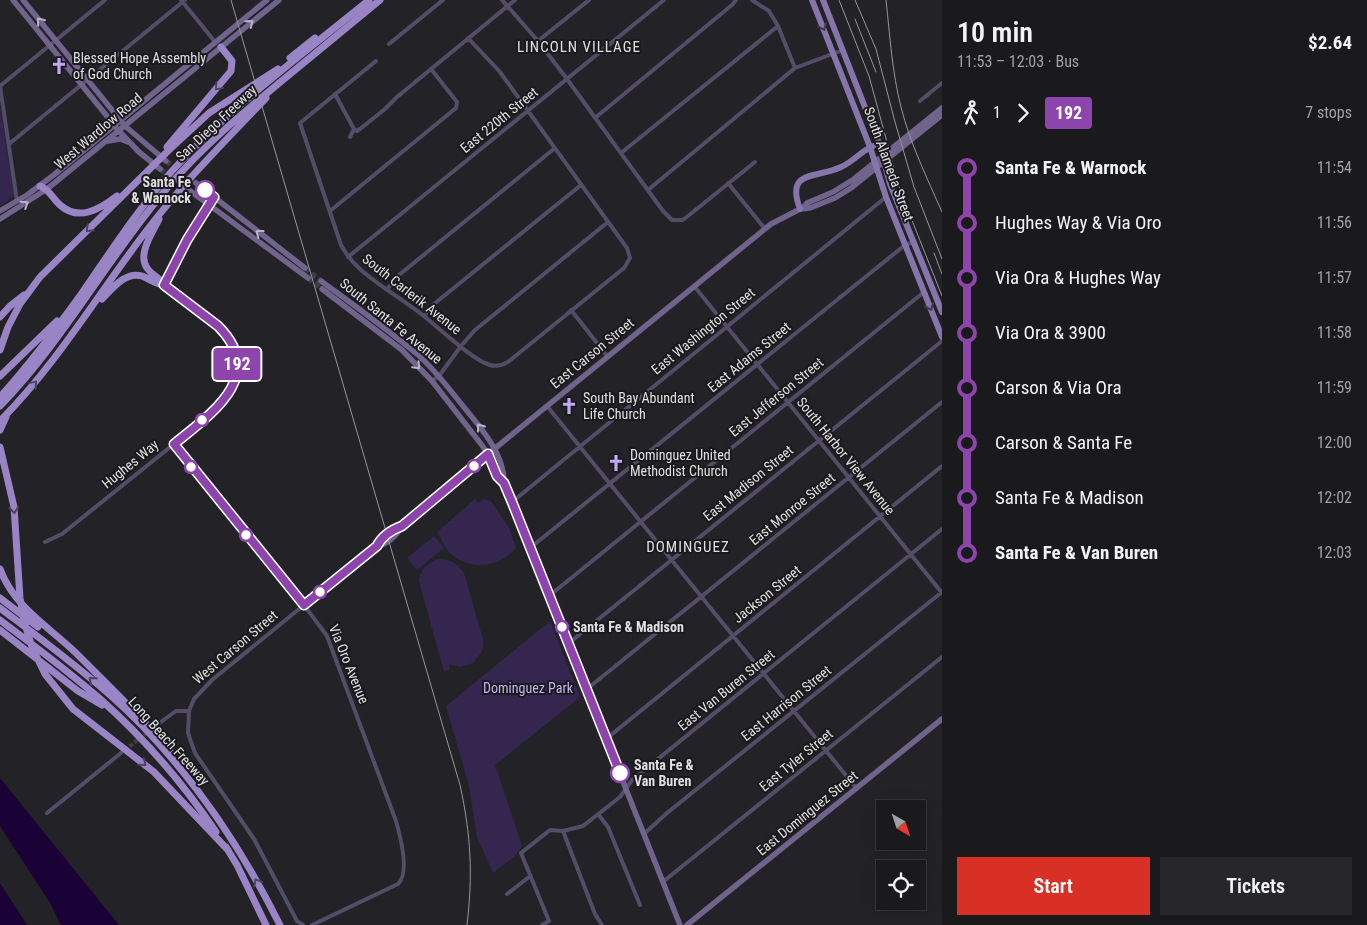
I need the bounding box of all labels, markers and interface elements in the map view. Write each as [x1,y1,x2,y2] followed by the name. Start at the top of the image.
[957,16,1033,49] text: 10 min
[37,18,45,27] one-way arrow
[244,21,253,29] one-way arrow
[816,22,827,31] one-way arrow
[1308,31,1352,54] text: $2.64
[517,38,641,56] district label: LINCOLN VILLAGE
[73,50,206,82] place label: Blessed Hope Assembly of God Church
[957,52,1079,71] text: 11:53 – 12:03 · Bus
[49,56,69,76] church icon: Blessed Hope Assembly of God Church
[172,81,260,164] street label: San Diego Freeway
[214,81,223,90] one-way arrow
[457,84,541,156] street label: East 220th Street
[51,90,145,172] street label: West Wardlow Road
[957,99,985,127] icon: walk
[1009,99,1037,127] icon: forward
[1055,102,1082,123] text: 192
[993,103,1001,122] text: 1
[1305,103,1352,122] text: 7 stops
[861,105,917,223] street label: South Alameda Street
[995,156,1146,179] text: Santa Fe & Warnock
[1317,158,1352,177] text: 11:54
[131,174,191,206] place label: Santa Fe & Warnock
[195,180,215,200] marker: Santa Fe & Warnock
[20,201,29,210] one-way arrow
[995,211,1162,234] text: Hughes Way & Via Oro
[1317,213,1352,232] text: 11:56
[86,223,95,232] one-way arrow
[255,230,265,239] one-way arrow
[359,250,465,338] street label: South Carlerik Avenue
[995,266,1161,289] text: Via Ora & Hughes Way
[1317,268,1352,287] text: 11:57
[337,275,446,367] street label: South Santa Fe Avenue
[648,284,758,378] street label: East Washington Street
[924,302,934,311] one-way arrow
[547,315,637,391] street label: East Carson Street
[704,319,794,395] street label: East Adams Street
[995,321,1106,344] text: Via Ora & 3900
[1317,323,1352,342] text: 11:58
[208,348,266,380] line badge: 192
[223,353,251,374] text: 192
[726,354,826,440] street label: East Jefferson Street
[411,360,420,369] one-way arrow
[995,376,1122,399] text: Carson & Via Ora
[1317,378,1352,397] text: 11:59
[28,381,37,390] one-way arrow
[583,390,695,422] place label: South Bay Abundant Life Church
[794,394,899,518] street label: South Harbor View Avenue
[559,396,579,416] church icon: South Bay Abundant Life Church
[195,413,209,427] unlabelled marker
[477,423,486,433] one-way arrow
[995,431,1132,454] text: Carson & Santa Fe
[1317,433,1352,452] text: 12:00
[98,436,162,492] street label: Hughes Way
[700,442,796,524] street label: East Madison Street
[630,447,731,479] place label: Dominguez United Methodist Church
[606,453,626,473] church icon: Dominguez United Methodist Church
[467,459,481,473] unlabelled marker
[184,460,198,474] unlabelled marker
[746,470,838,548] street label: East Monroe Street
[995,486,1144,509] text: Santa Fe & Madison
[1317,488,1352,507] text: 12:02
[8,507,19,515] one-way arrow
[239,528,253,542] unlabelled marker
[646,538,730,556] district label: DOMINGUEZ
[995,541,1158,564] text: Santa Fe & Van Buren
[1317,543,1352,562] text: 12:03
[730,562,804,626] street label: Jackson Street
[313,585,327,599] unlabelled marker
[189,607,281,687] street label: West Carson Street
[573,619,684,635] place label: Santa Fe & Madison
[555,620,569,634] marker: Santa Fe & Madison
[326,622,372,706] street label: Via Oro Avenue
[675,646,777,734] street label: East Van Buren Street
[738,662,834,744] street label: East Harrison Street
[89,677,98,685] one-way arrow
[483,680,574,696] park label: Dominguez Park
[125,694,213,789] street label: Long Beach Freeway
[756,726,836,794] street label: East Tyler Street
[634,757,694,789] place label: Santa Fe & Van Buren
[137,758,146,766] one-way arrow
[610,763,630,783] marker: Santa Fe & Van Buren
[753,767,861,859] street label: East Dominguez Street
[876,800,926,850] north arrow
[876,800,926,910] map controls
[957,857,1150,915] button: Start
[1160,857,1352,915] button: Tickets
[876,860,926,910] button: locate
[254,878,264,887] one-way arrow

